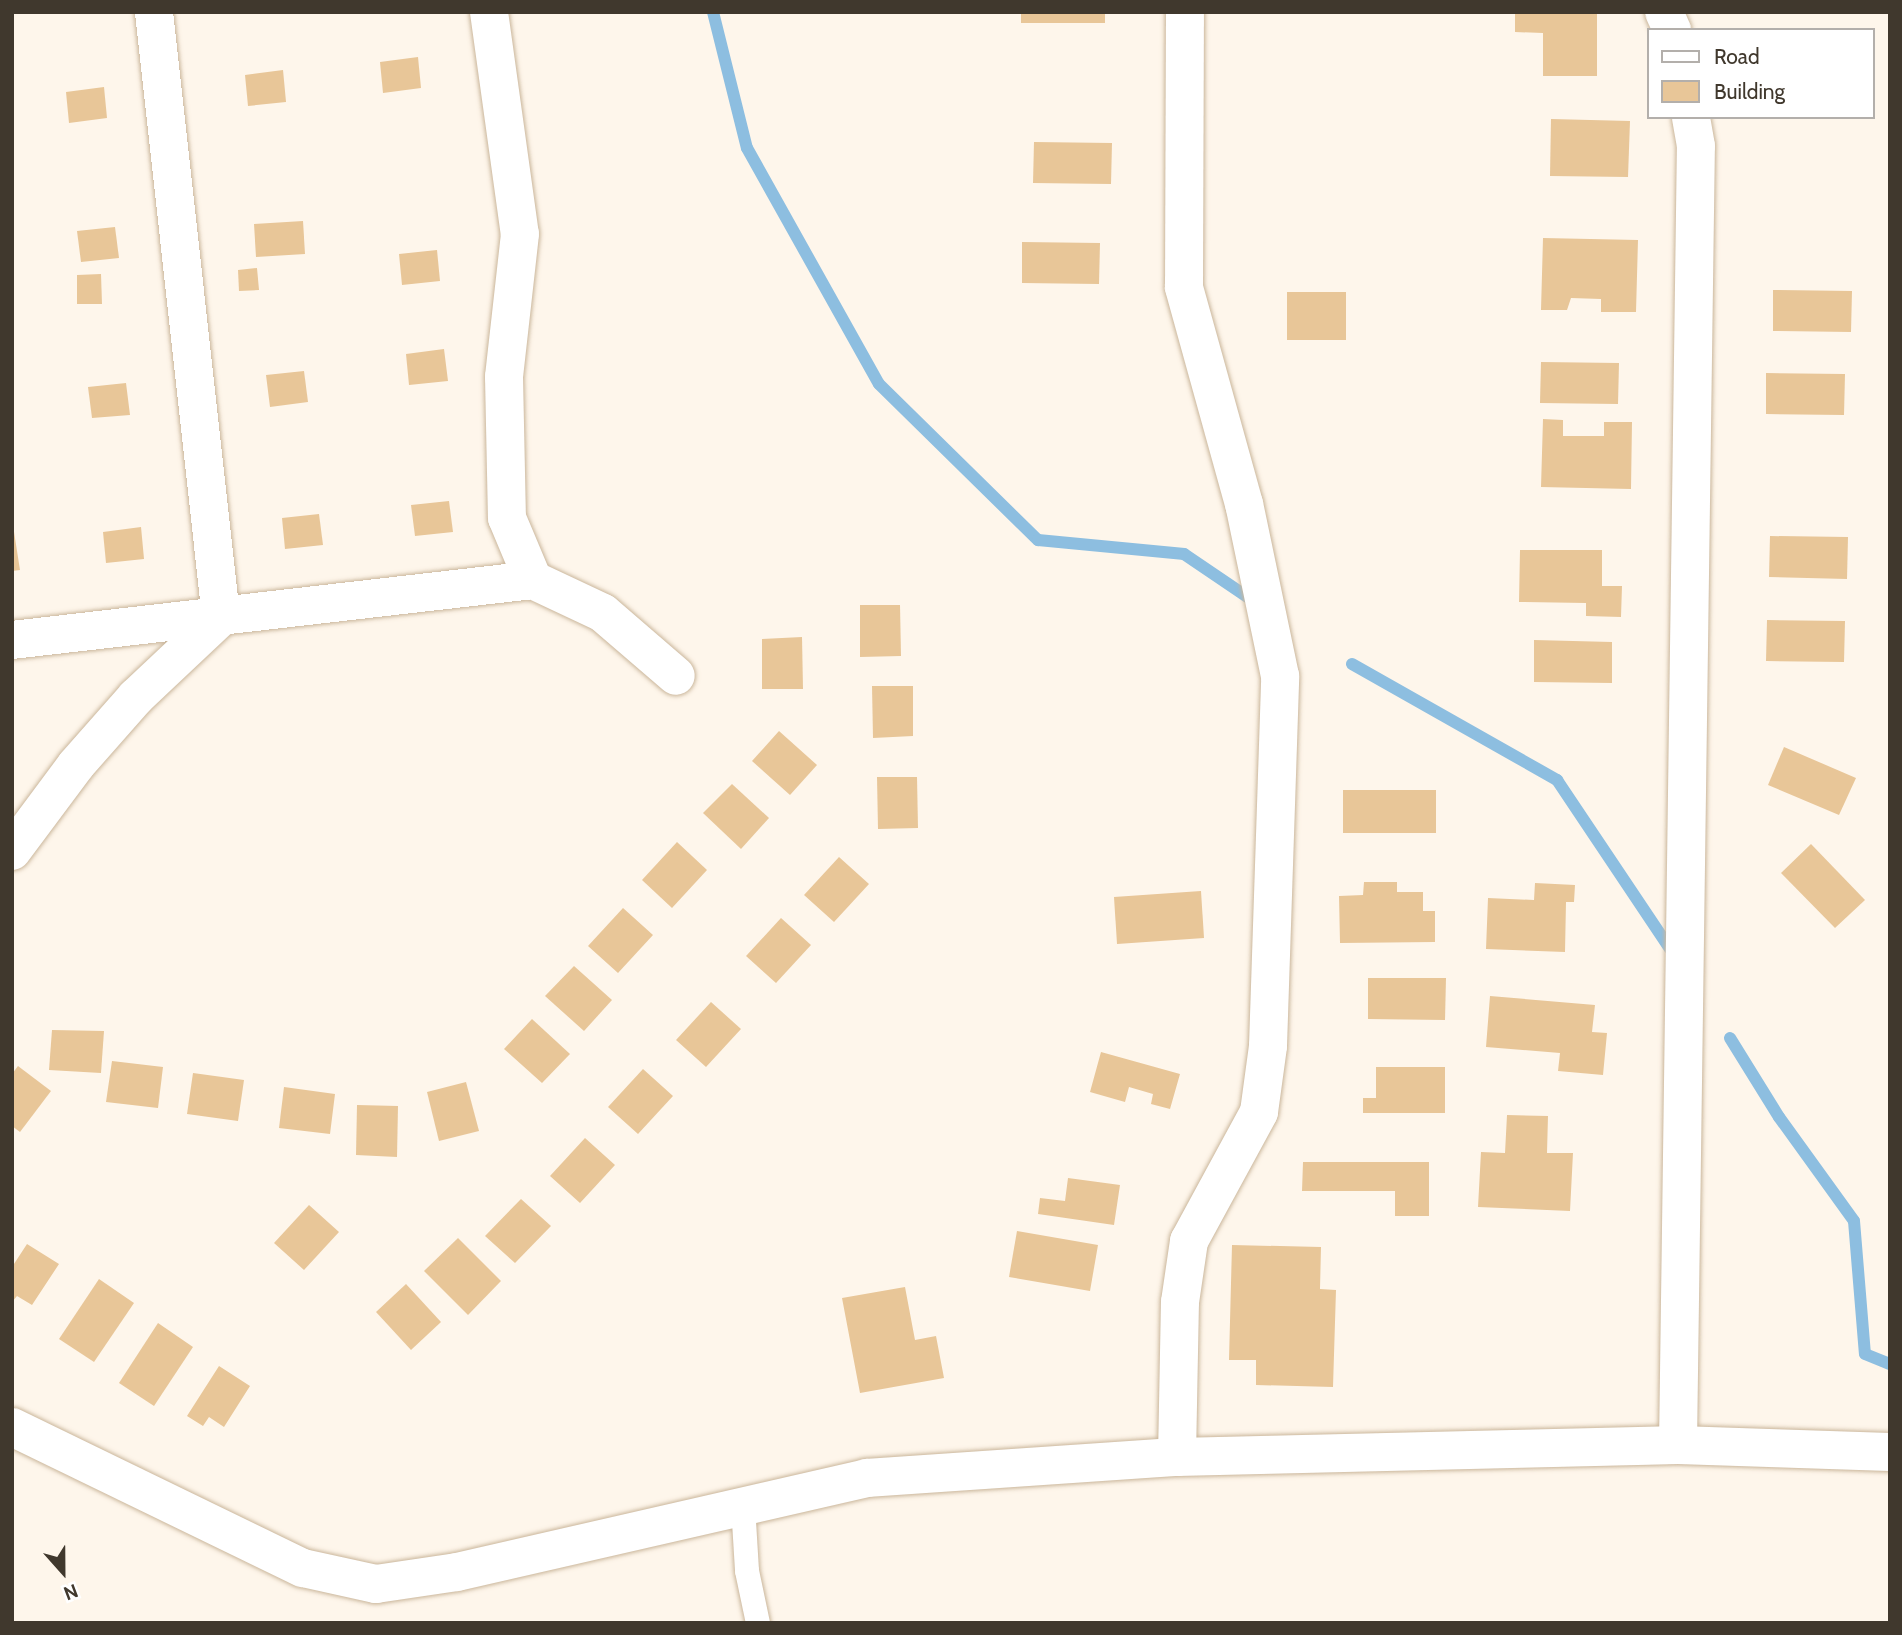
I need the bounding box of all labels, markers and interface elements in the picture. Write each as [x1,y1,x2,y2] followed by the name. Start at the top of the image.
[1646,28,1874,119] legend
[1714,44,1760,69] text: Road
[1714,79,1785,104] text: Building
[28,1537,98,1607] north arrow
[60,1579,81,1605] text: N

